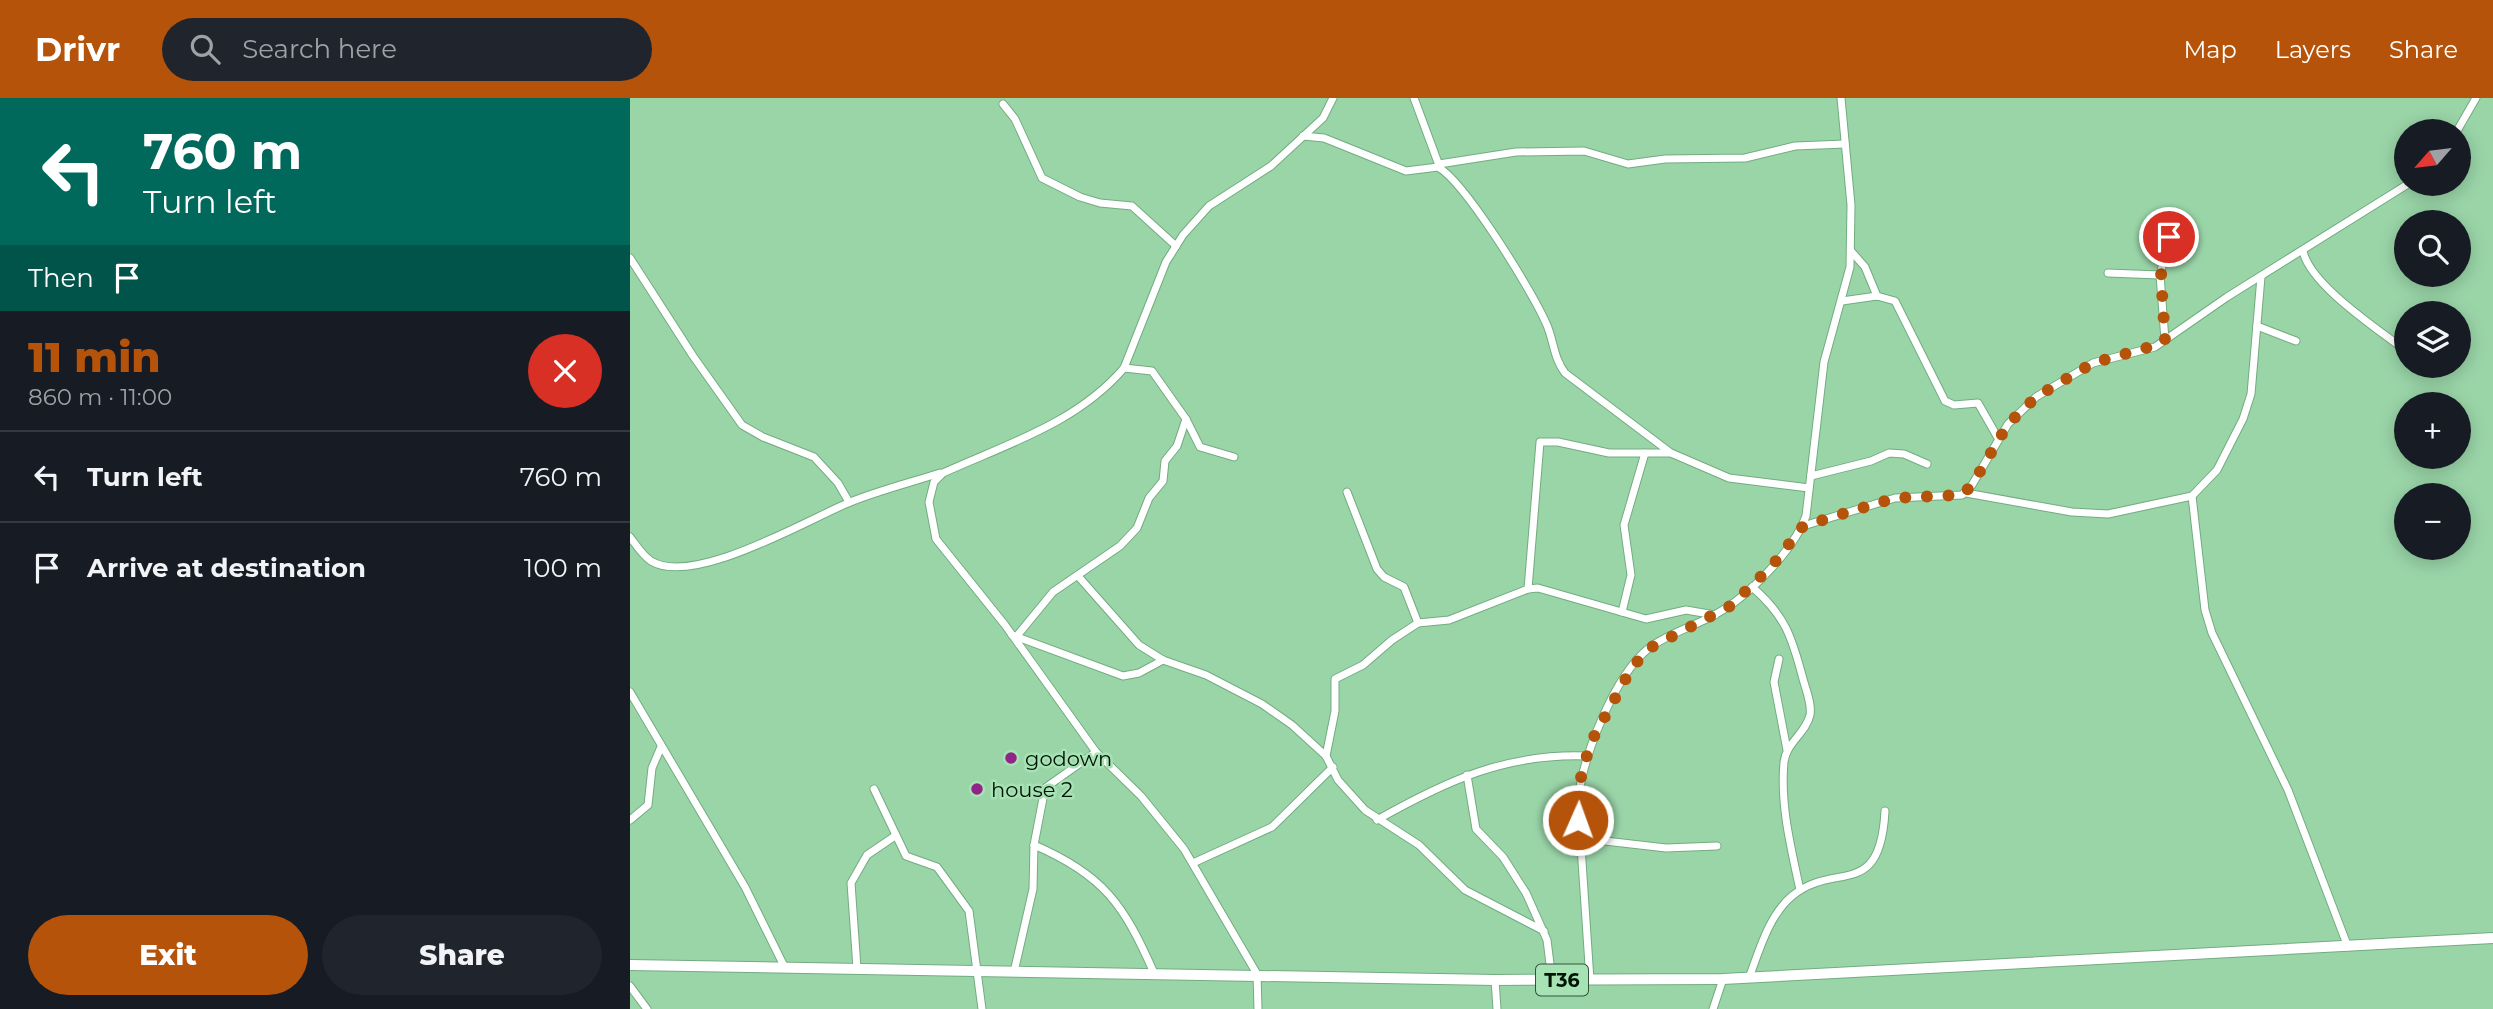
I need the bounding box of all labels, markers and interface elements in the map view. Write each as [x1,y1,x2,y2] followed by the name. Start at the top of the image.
[162,18,652,81] search box
[35,29,120,69] text: Drivr
[186,30,224,68] icon: search
[242,33,397,65] text: Search here
[2183,35,2237,64] text: Map
[2275,35,2351,64] text: Layers
[2389,35,2458,64] text: Share
[2394,119,2471,196] north arrow
[2394,119,2471,560] map controls
[143,122,302,181] text: 760 m
[28,126,119,217] icon: left
[143,182,277,221] text: Turn left
[2139,207,2199,267] pin
[2394,210,2471,287] button: search
[2150,218,2188,256] icon: arrive
[108,259,146,297] icon: arrive
[28,262,94,294] text: Then
[2394,301,2471,378] button: layers
[28,331,161,383] text: 11 min
[528,334,602,408] button: close
[28,383,172,411] text: 860 m · 11:00
[2394,392,2471,469] button: +
[28,458,66,496] icon: left
[87,461,203,493] text: Turn left
[520,461,602,493] text: 760 m
[2394,483,2471,560] button: −
[28,549,66,587] icon: arrive
[87,552,366,584] text: Arrive at destination
[524,552,602,584] text: 100 m
[1025,746,1112,771] place label: godown
[1003,750,1019,766] marker: godown
[991,777,1073,802] place label: house 2
[969,781,985,797] marker: house 2
[1541,783,1615,857] position arrow
[28,915,308,995] button: Exit
[322,915,602,995] button: Share
[1536,964,1588,996] road number: T36

